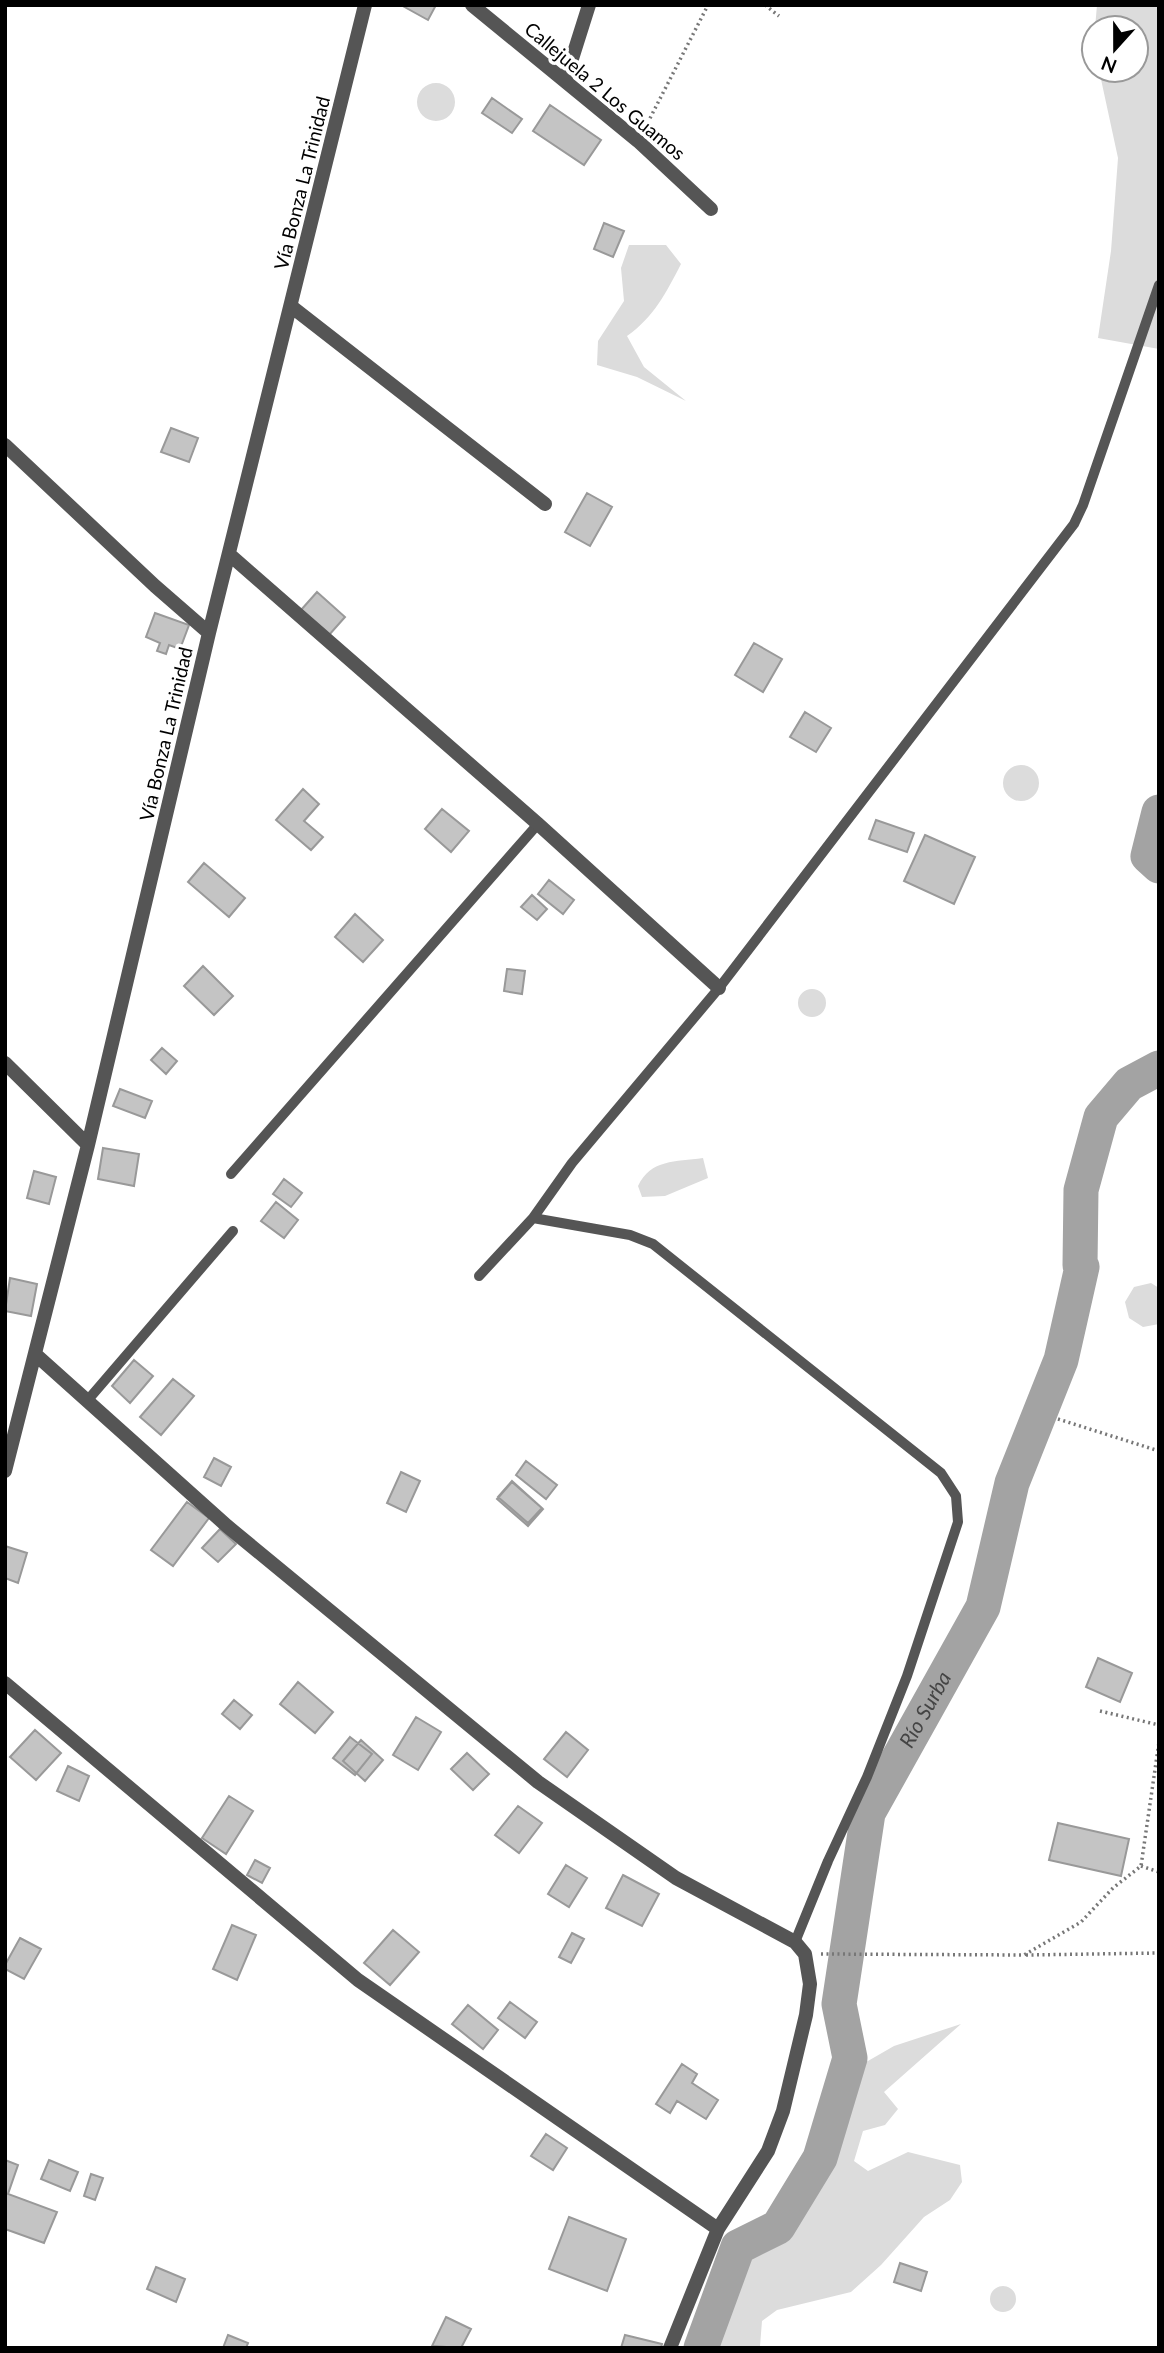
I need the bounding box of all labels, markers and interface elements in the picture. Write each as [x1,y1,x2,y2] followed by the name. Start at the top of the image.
[1080,14,1150,84] north arrow
[520,17,690,164] street label: Callejuela 2 Los Guamos
[1098,52,1120,79] text: N
[269,94,334,272] street label: Vía Bonza La Trinidad
[134,645,197,823] street label: Vía Bonza La Trinidad
[893,1667,956,1752] water label: Río Surba

